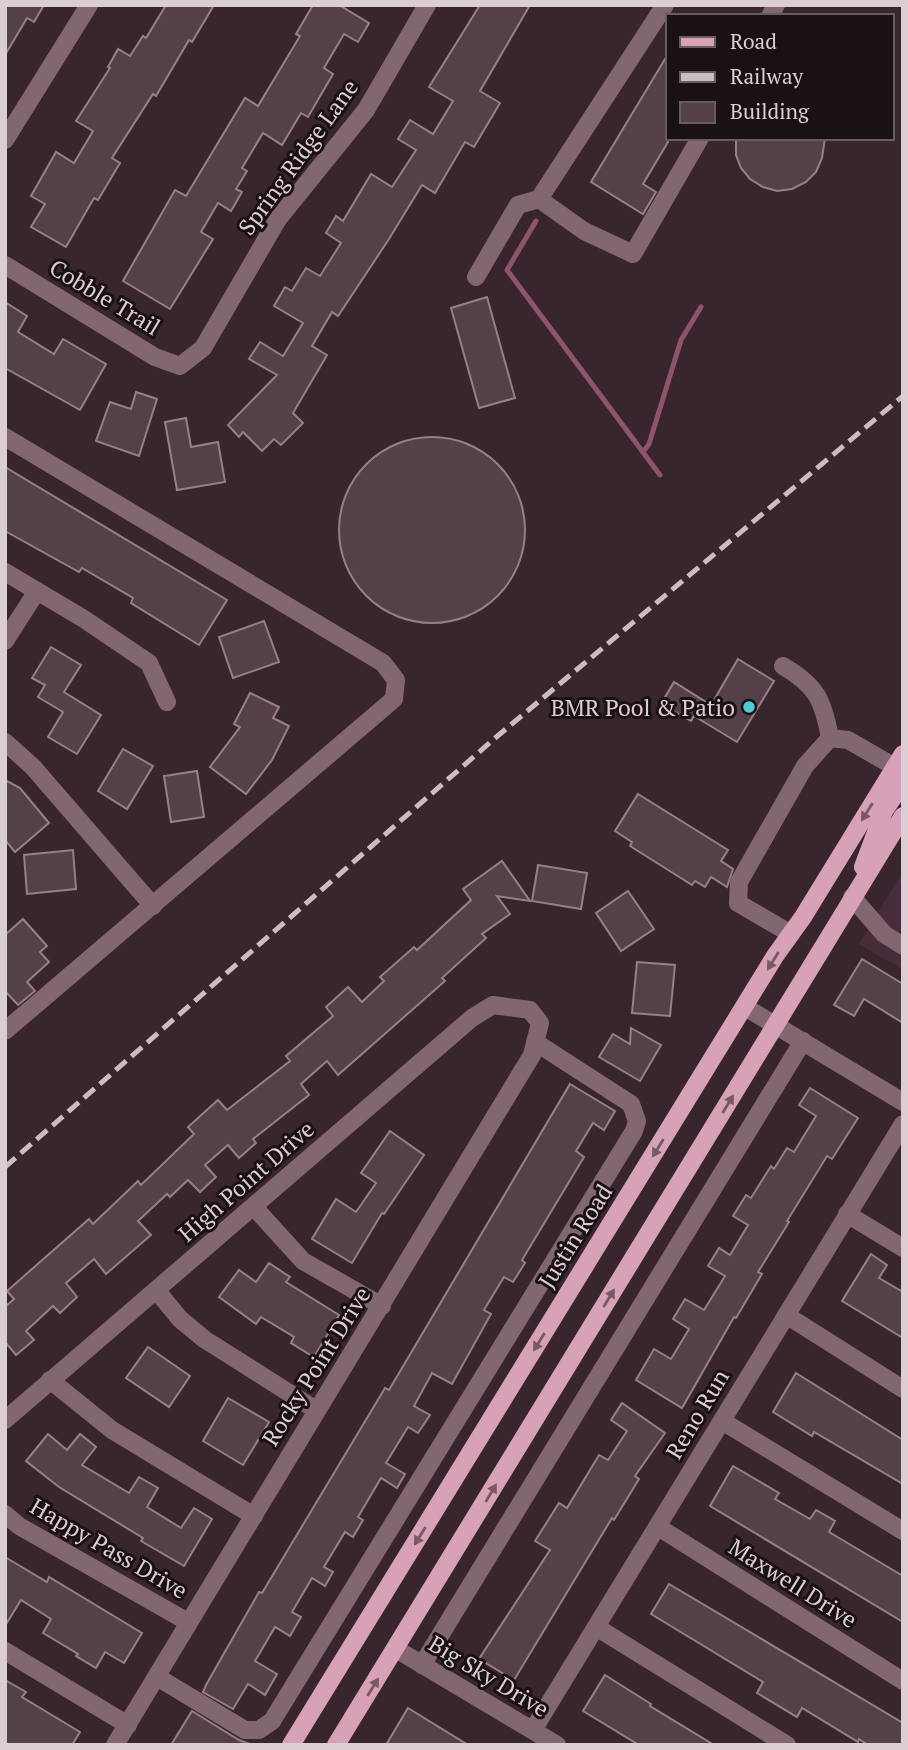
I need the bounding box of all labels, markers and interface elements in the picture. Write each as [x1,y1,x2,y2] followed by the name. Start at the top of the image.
[666,14,894,140] legend
[730,27,777,55] text: Road
[730,62,804,90] text: Railway
[231,73,365,241] street label: Spring Ridge Lane
[730,97,810,125] text: Building
[44,252,166,342] street label: Cobble Trail
[551,692,735,723] place label: BMR Pool & Patio
[741,699,757,715] marker: BMR Pool & Patio
[861,803,873,822] one-way arrow
[766,951,779,970] one-way arrow
[721,1094,734,1114] one-way arrow
[172,1113,320,1249] street label: High Point Drive
[652,1139,664,1158] one-way arrow
[531,1178,619,1294] street label: Justin Road
[255,1281,377,1451] street label: Rocky Point Drive
[603,1289,616,1308] one-way arrow
[532,1333,545,1352] one-way arrow
[658,1363,736,1465] street label: Reno Run
[485,1483,498,1502] one-way arrow
[25,1490,193,1606] street label: Happy Pass Drive
[413,1526,426,1546] one-way arrow
[723,1531,863,1635] street label: Maxwell Drive
[423,1628,555,1724] street label: Big Sky Drive
[366,1677,379,1697] one-way arrow

